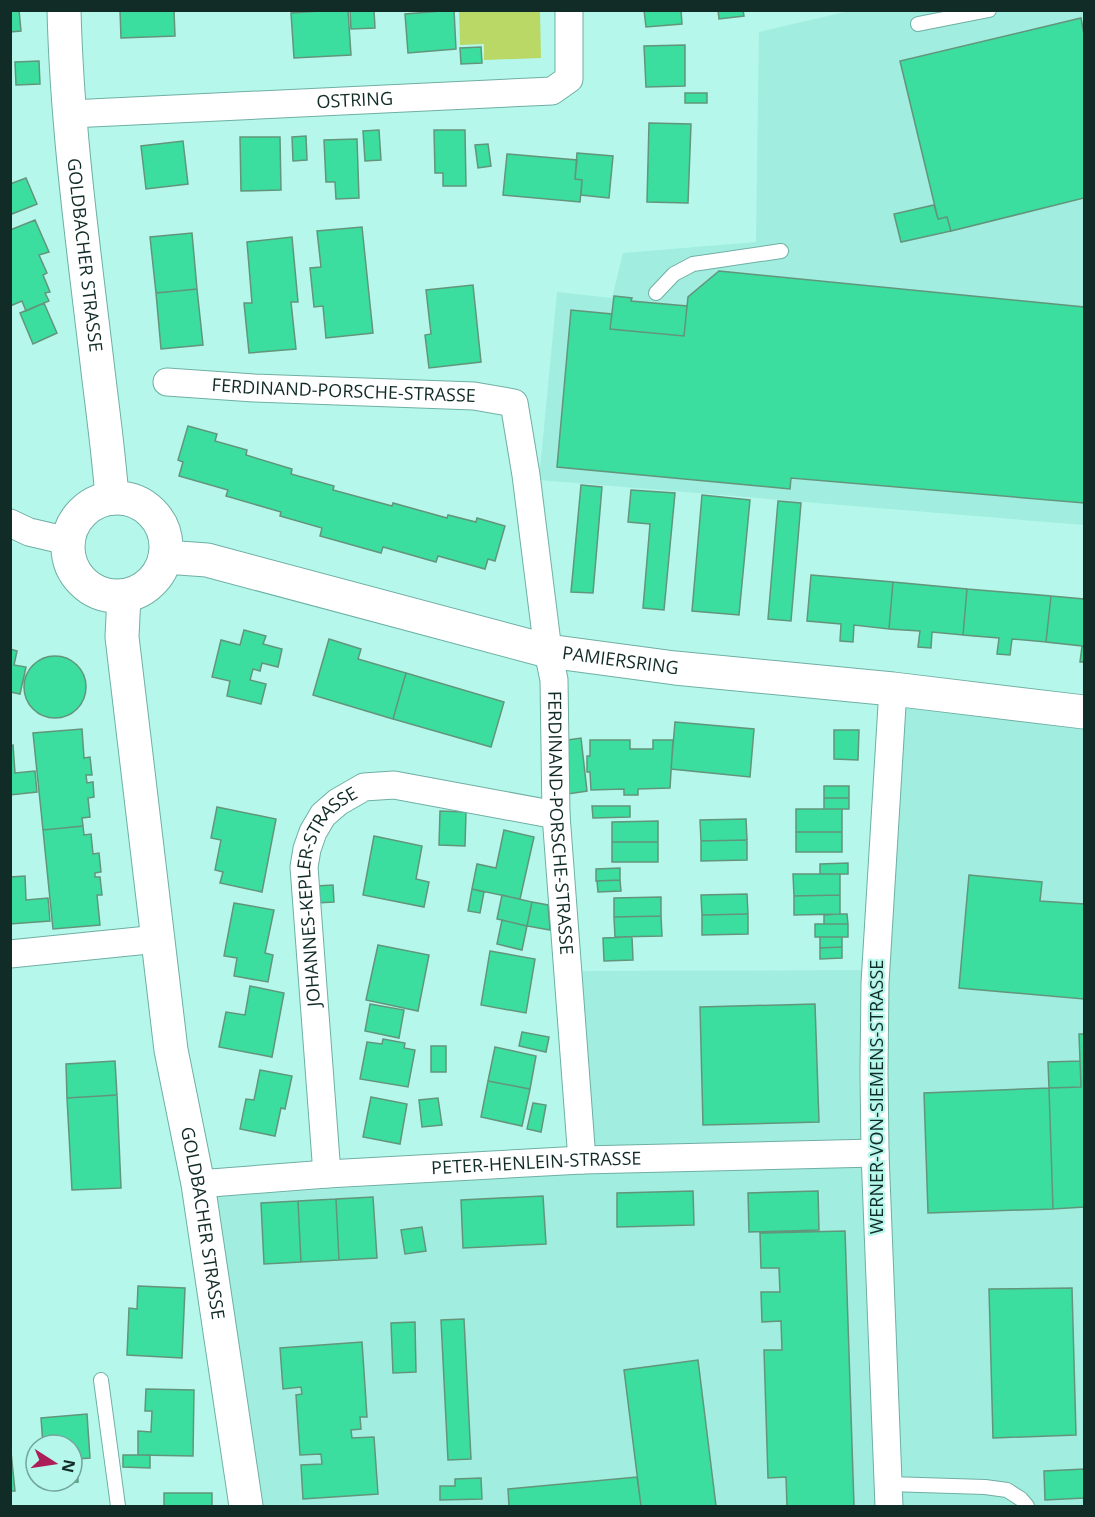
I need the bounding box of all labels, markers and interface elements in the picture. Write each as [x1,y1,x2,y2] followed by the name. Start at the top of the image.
[316,86,393,113] street label: OSTRING
[63,157,109,353] street label: GOLDBACHER STRASSE
[211,372,476,407] street label: FERDINAND-PORSCHE-STRASSE
[561,640,680,679] street label: PAMIERSRING
[543,691,579,956] street label: FERDINAND-PORSCHE-STRASSE
[291,780,361,1010] street label: JOHANNES-KEPLER-STRASSE
[864,960,888,1234] street label: WERNER-VON-SIEMENS-STRASSE
[176,1124,231,1321] street label: GOLDBACHER STRASSE
[431,1146,642,1179] street label: PETER-HENLEIN-STRASSE
[24,1433,84,1493] north arrow
[57,1457,81,1475] text: N

